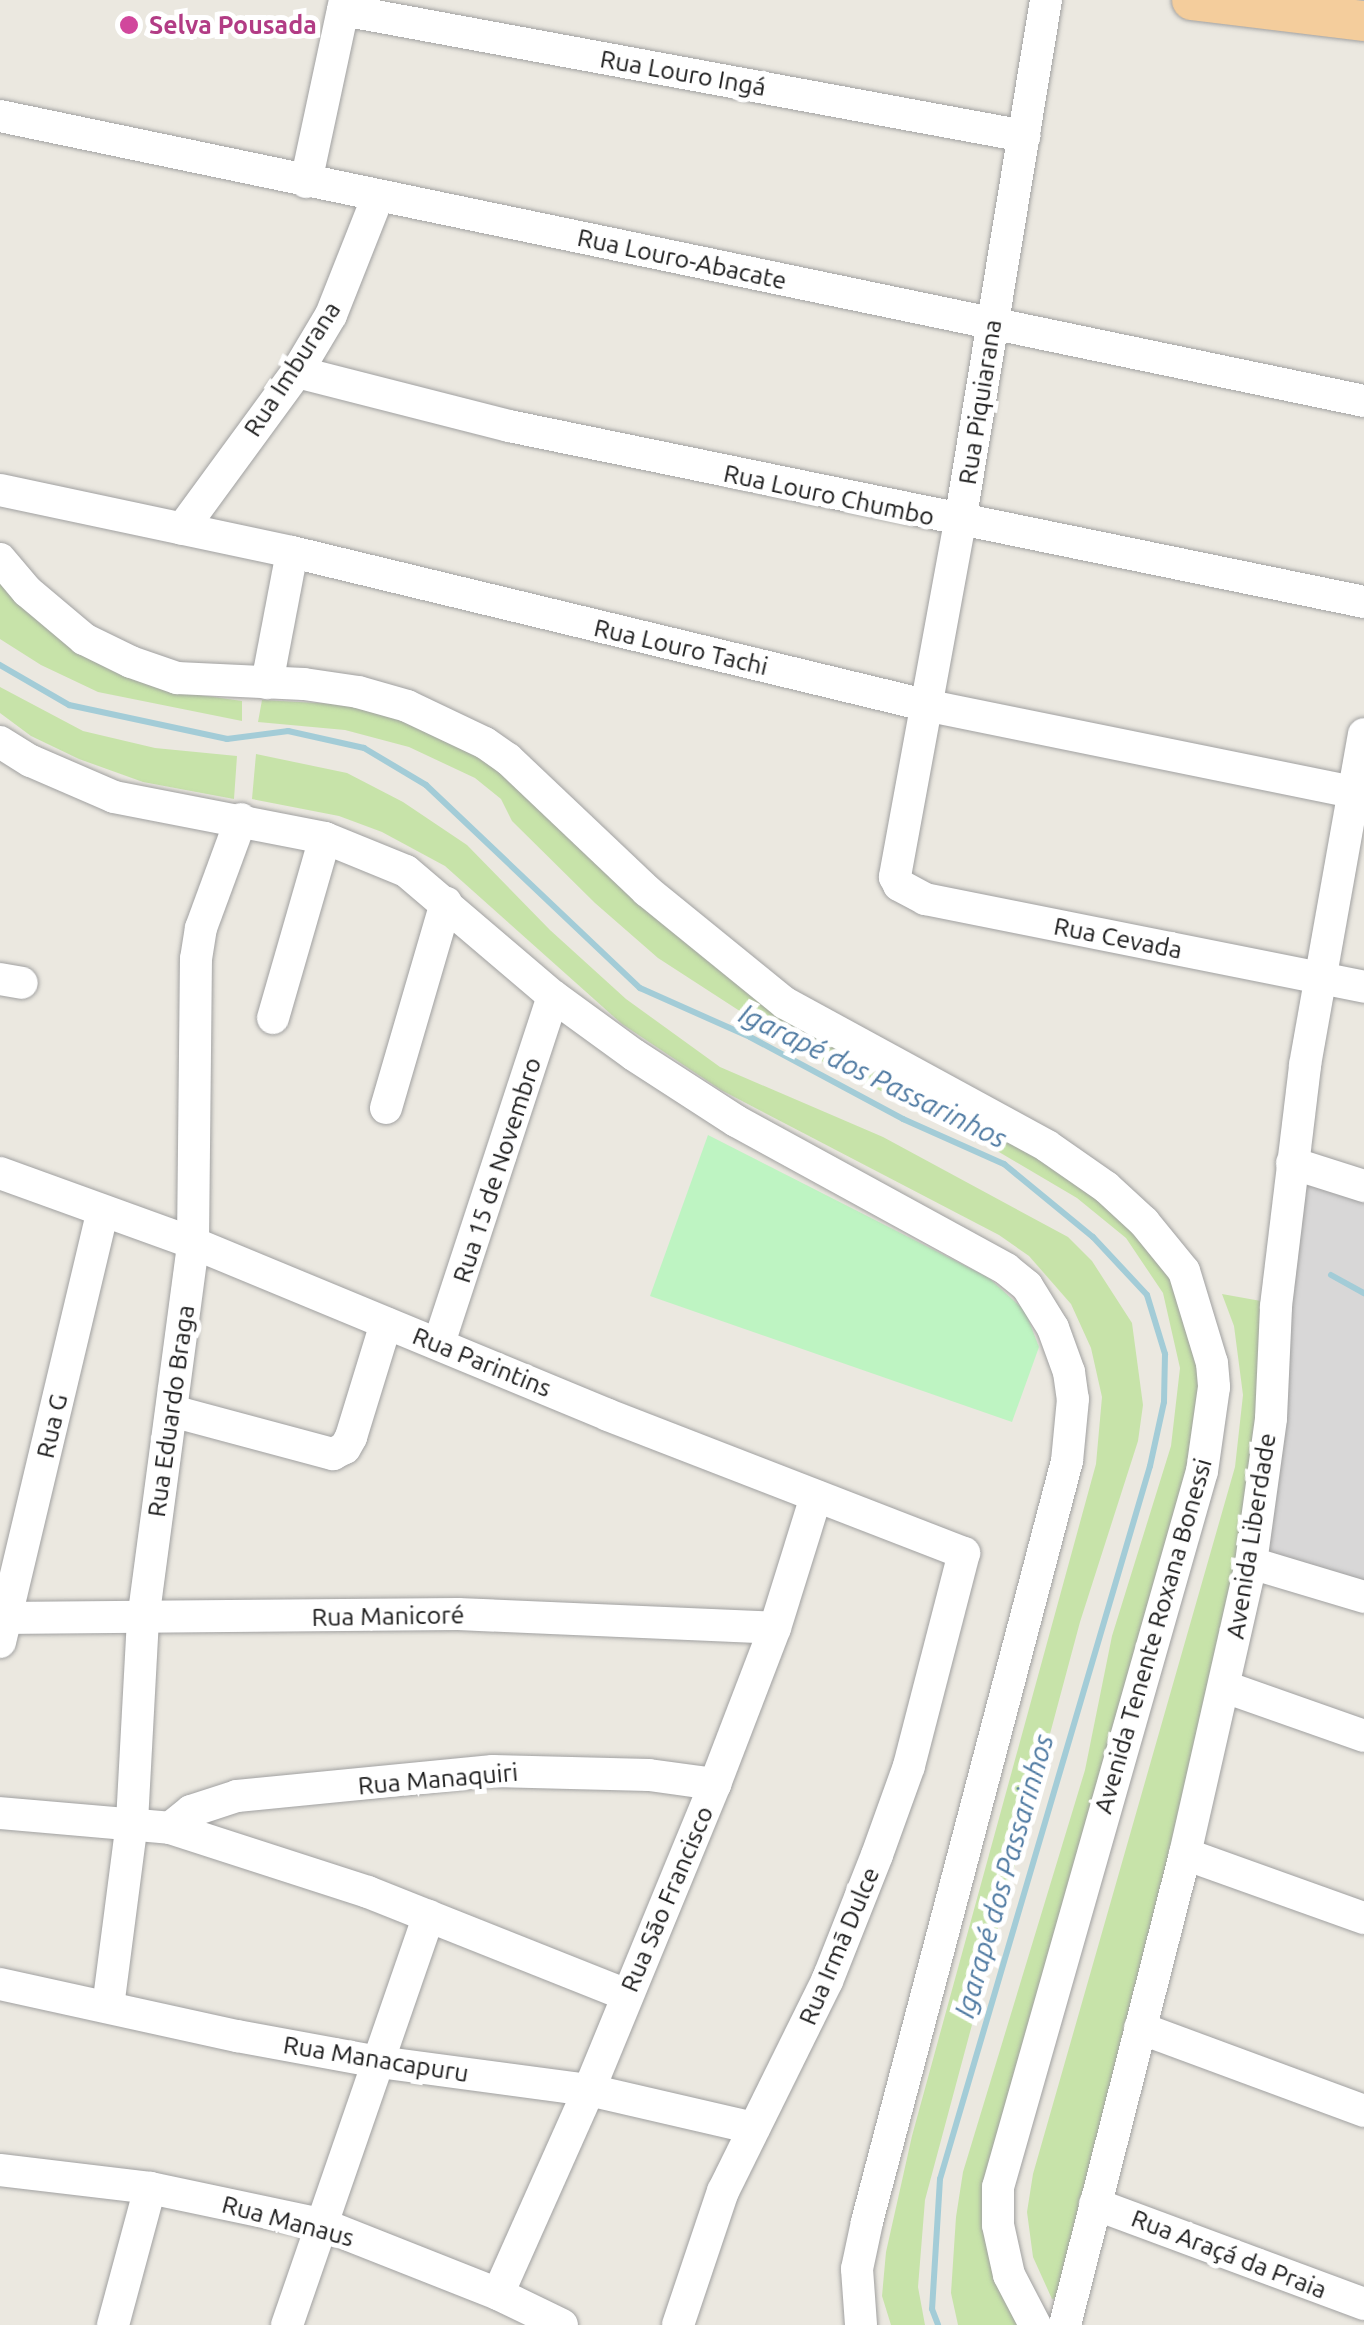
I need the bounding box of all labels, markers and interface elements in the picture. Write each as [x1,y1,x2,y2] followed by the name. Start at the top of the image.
[149,10,317,40] place label: Selva Pousada
[118,14,140,36] marker: Selva Pousada
[598,44,768,102] street label: Rua Louro Ingá
[575,222,789,296] street label: Rua Louro-Abacate
[237,296,347,442] street label: Rua Imburana
[952,317,1008,487] street label: Rua Piquiarana
[721,458,937,532] street label: Rua Louro Chumbo
[591,612,771,682] street label: Rua Louro Tachi
[1051,911,1185,965] street label: Rua Cevada
[734,997,1012,1155] water label: Igarapé dos Passarinhos
[446,1054,548,1286] street label: Rua 15 de Novembro
[141,1303,201,1519] street label: Rua Eduardo Braga
[408,1321,556,1403] street label: Rua Parintins
[30,1391,74,1461] street label: Rua G
[1220,1431,1282,1641] street label: Avenida Liberdade
[1088,1455,1218,1817] street label: Avenida Tenente Roxana Bonessi
[311,1600,465,1632] street label: Rua Manicoré
[947,1730,1061,2022] water label: Igarapé dos Passarinhos
[357,1757,519,1801] street label: Rua Manaquiri
[614,1802,720,1996] street label: Rua São Francisco
[792,1863,886,2029] street label: Rua Irmã Dulce
[281,2030,471,2088] street label: Rua Manacapuru
[219,2189,357,2253] street label: Rua Manaus
[1127,2203,1331,2305] street label: Rua Araçá da Praia

